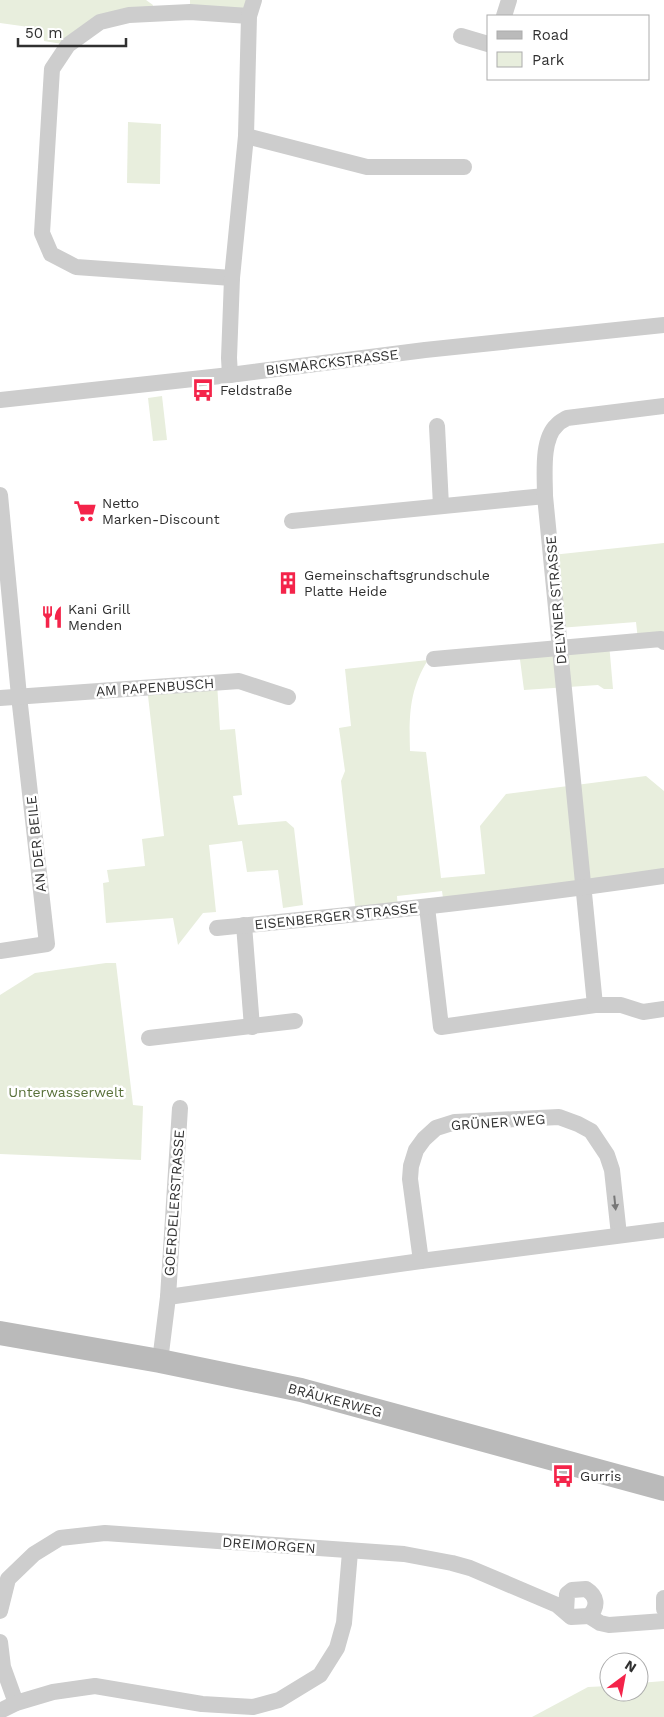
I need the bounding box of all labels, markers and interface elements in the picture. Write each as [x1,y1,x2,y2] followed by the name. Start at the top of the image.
[18,15,125,47] scale bar
[487,15,649,80] legend
[25,24,62,42] text: 50 m
[532,26,569,44] text: Road
[532,51,565,69] text: Park
[265,346,399,378] street label: BISMARCKSTRASSE
[190,377,216,403] bus stop icon: Feldstraße
[220,382,292,398] place label: Feldstraße
[102,495,220,527] place label: Netto Marken-Discount
[72,498,98,524] supermarket icon: Netto Marken-Discount
[542,535,570,665] street label: DELYNER STRASSE
[304,567,490,599] place label: Gemeinschaftsgrundschule Platte Heide
[275,570,301,596] building icon: Gemeinschaftsgrundschule Platte Heide
[68,601,131,633] place label: Kani Grill Menden
[39,604,65,630] restaurant icon: Kani Grill Menden
[95,675,215,699] street label: AM PAPENBUSCH
[23,795,49,893] street label: AN DER BEILE
[254,899,418,933] street label: EISENBERGER STRASSE
[8,1084,124,1100] park label: Unterwasserwelt
[450,1111,546,1133] street label: GRÜNER WEG
[161,1129,187,1277] street label: GOERDELERSTRASSE
[611,1195,619,1211] one-way arrow
[286,1380,384,1420] street label: BRÄUKERWEG
[550,1463,576,1489] bus stop icon: Gurris
[580,1468,621,1484] place label: Gurris
[222,1534,316,1556] street label: DREIMORGEN
[599,1652,649,1702] north arrow
[622,1656,640,1676] text: N

